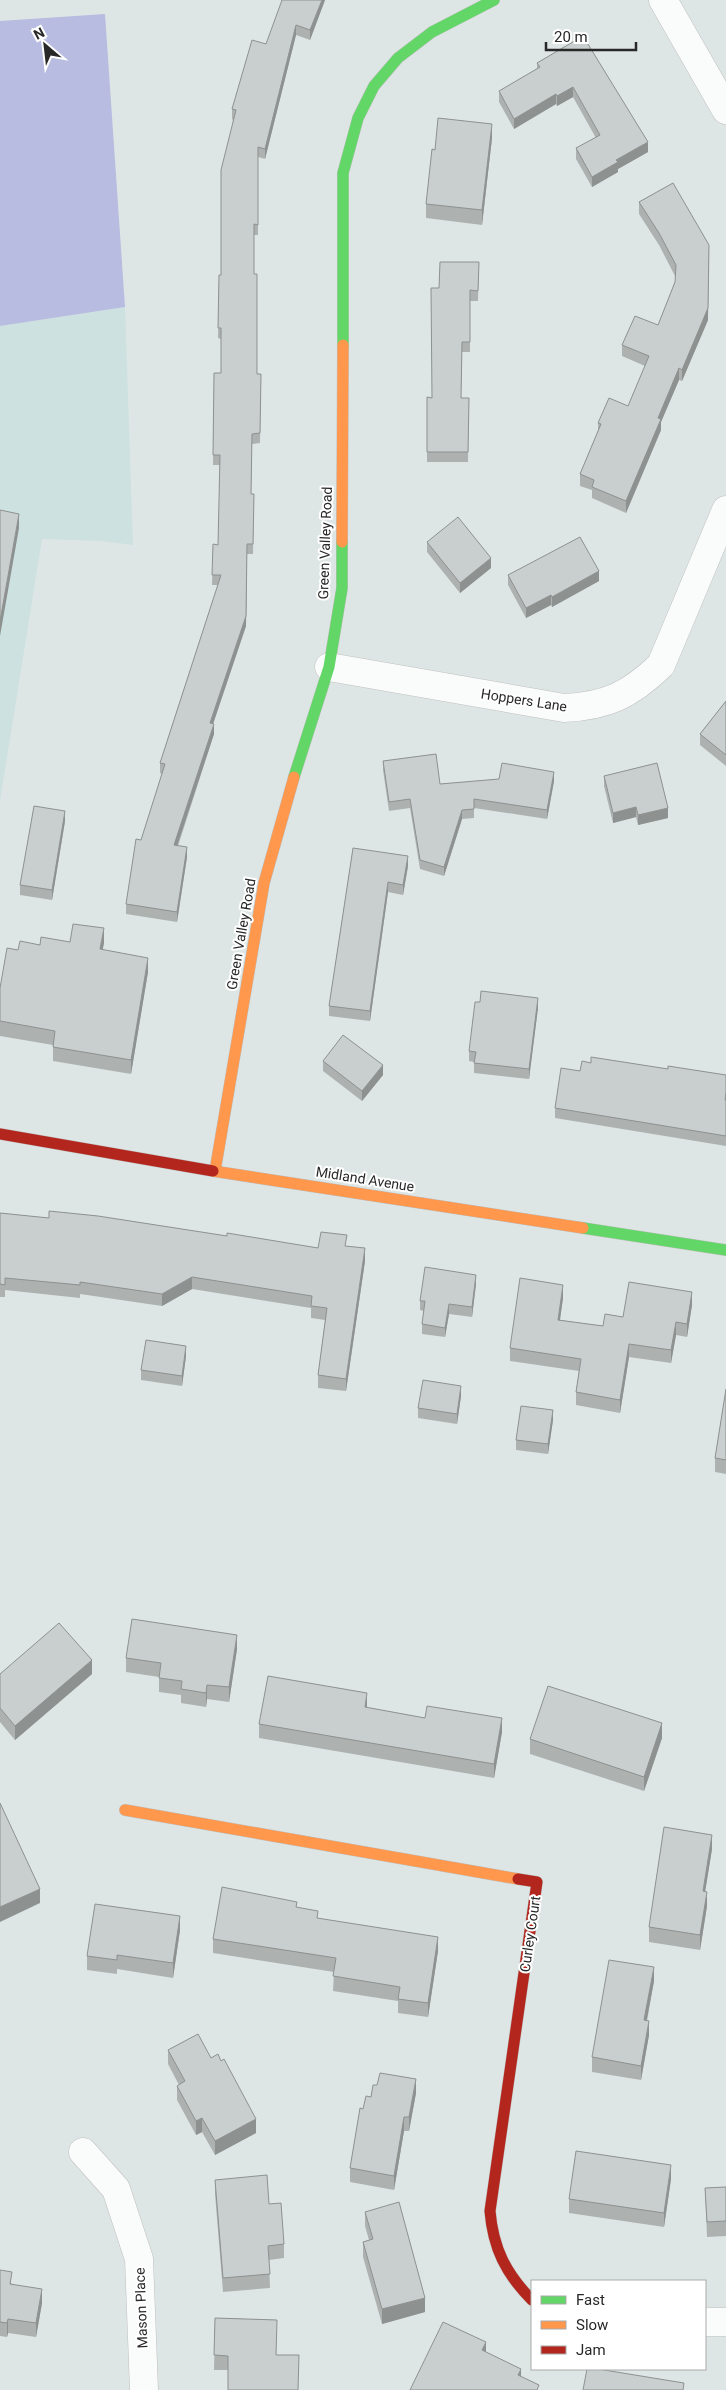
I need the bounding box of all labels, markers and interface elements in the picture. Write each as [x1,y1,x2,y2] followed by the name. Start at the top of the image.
[20,20,70,70] north arrow
[546,20,636,52] scale bar
[31,24,47,43] text: N
[554,28,588,46] text: 20 m
[315,486,335,600] street label: Green Valley Road
[480,685,568,715] street label: Hoppers Lane
[223,877,259,991] street label: Green Valley Road
[315,1163,415,1195] street label: Midland Avenue
[517,1894,543,1973] street label: Curley Court
[132,2267,150,2349] street label: Mason Place
[531,2280,706,2370] legend
[576,2291,605,2309] text: Fast
[576,2316,608,2334] text: Slow
[576,2341,606,2359] text: Jam

